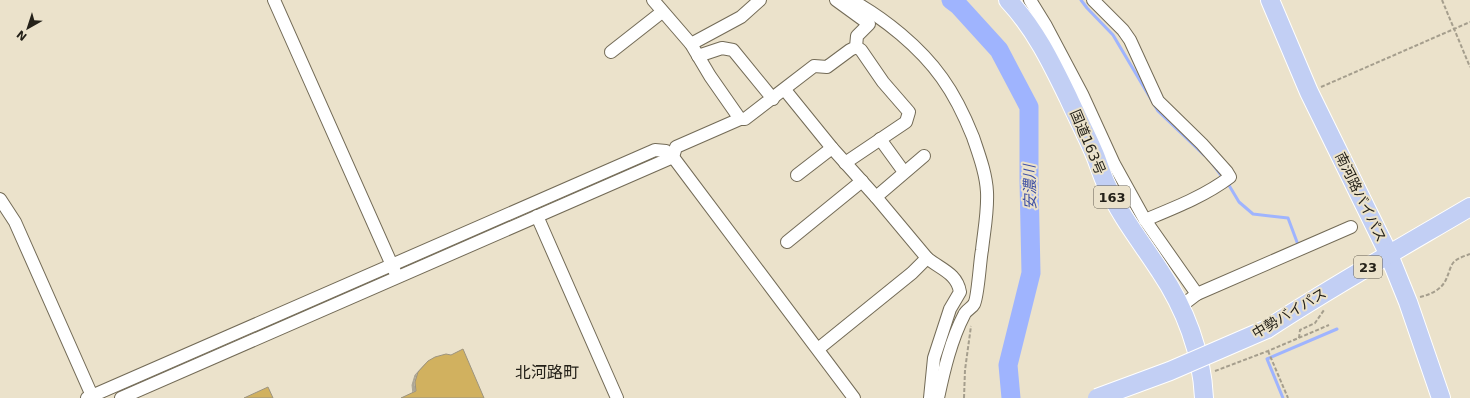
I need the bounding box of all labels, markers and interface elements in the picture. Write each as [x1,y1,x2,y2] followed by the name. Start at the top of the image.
[8,8,48,48] north arrow
[14,27,30,43] text: N
[1067,107,1109,177] street label: 国道163号
[1332,150,1390,244] street label: 南河路バイパス
[1021,162,1039,210] water label: 安濃川
[1094,186,1130,208] road number: 163
[1354,256,1382,278] road number: 23
[1249,285,1329,341] street label: 中勢バイパス
[515,363,579,382] district label: 北河路町

